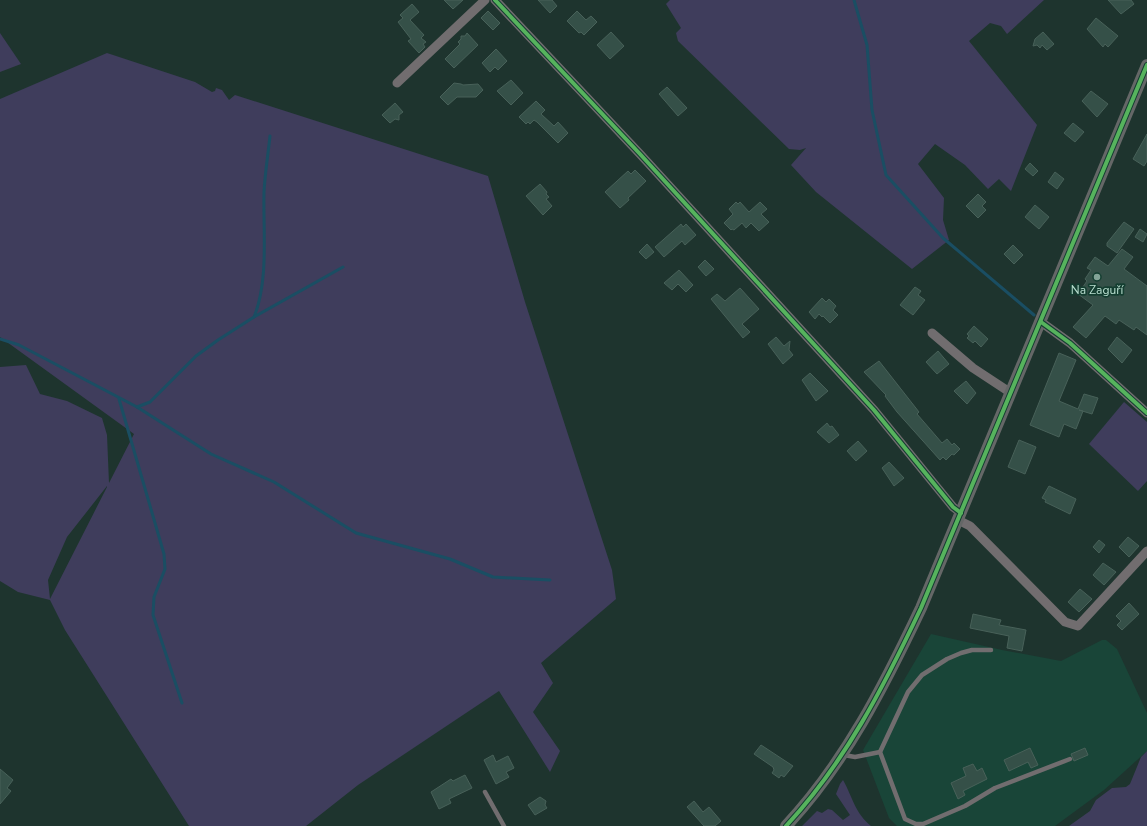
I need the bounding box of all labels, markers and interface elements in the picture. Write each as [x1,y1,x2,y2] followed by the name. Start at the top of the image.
[1092,272,1102,282] marker: Na Zaguří
[1071,282,1124,298] place label: Na Zaguří

